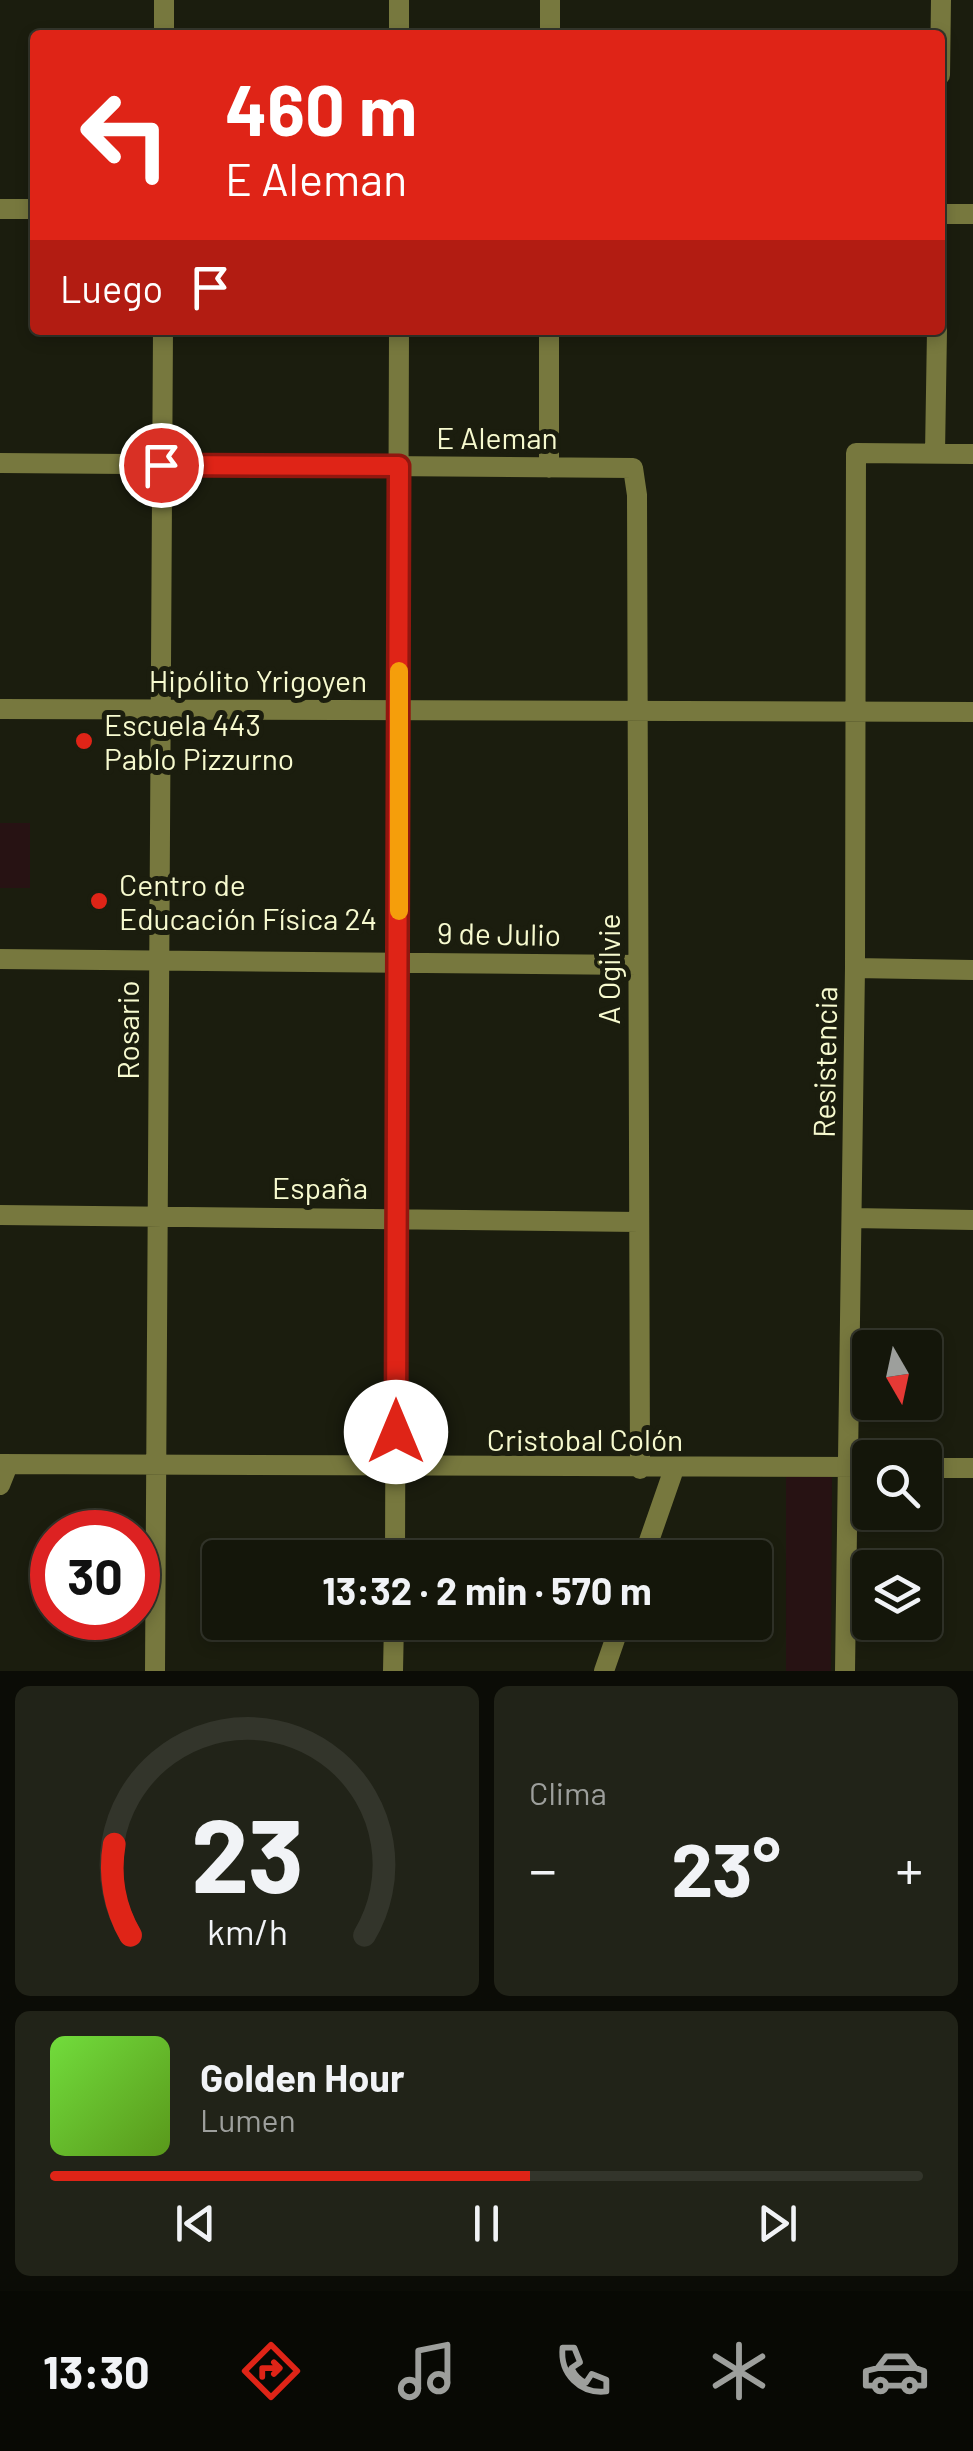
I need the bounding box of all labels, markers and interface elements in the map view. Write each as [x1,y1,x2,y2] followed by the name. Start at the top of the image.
[225,66,417,150] text: 460 m
[60,70,190,200] icon: left
[225,151,407,205] text: E Aleman
[183,260,238,315] icon: arrive
[60,265,163,311] text: Luego
[436,419,558,455] street label: E Aleman
[119,423,204,508] pin
[134,438,189,493] icon: arrive
[149,662,367,698] street label: Hipólito Yrigoyen
[104,706,294,776] place label: Escuela 443 Pablo Pizzurno
[73,730,95,752] marker: Escuela 443 Pablo Pizzurno
[119,866,377,936] place label: Centro de Educación Física 24
[88,890,110,912] marker: Centro de Educación Física 24
[590,913,626,1025] street label: A Ogilvie
[437,914,561,952] street label: 9 de Julio
[109,980,145,1080] street label: Rosario
[805,986,843,1138] street label: Resistencia
[272,1169,368,1205] street label: España
[852,1330,942,1420] north arrow
[852,1330,942,1640] map controls
[344,1380,448,1484] position arrow
[487,1421,683,1457] street label: Cristobal Colón
[852,1440,942,1530] button: search
[30,1510,160,1640] speed limit sign: 30
[852,1550,942,1640] button: layers
[322,1567,652,1613] text: 13:32 · 2 min · 570 m
[529,1773,607,1811] text: Clima
[191,1789,303,1914] text: 23
[671,1822,781,1912] text: 23°
[529,1835,557,1901] text: −
[895,1835,923,1901] text: +
[207,1909,287,1952] text: km/h
[200,2054,405,2100] text: Golden Hour
[200,2100,296,2138] text: Lumen
[168,2196,223,2251] icon: previous
[459,2196,514,2251] icon: pause
[750,2196,805,2251] icon: next
[236,2336,306,2406] icon: directions
[392,2336,462,2406] icon: music
[548,2336,618,2406] icon: phone
[704,2336,774,2406] icon: climate
[860,2336,930,2406] icon: car
[43,2344,150,2398] text: 13:30

